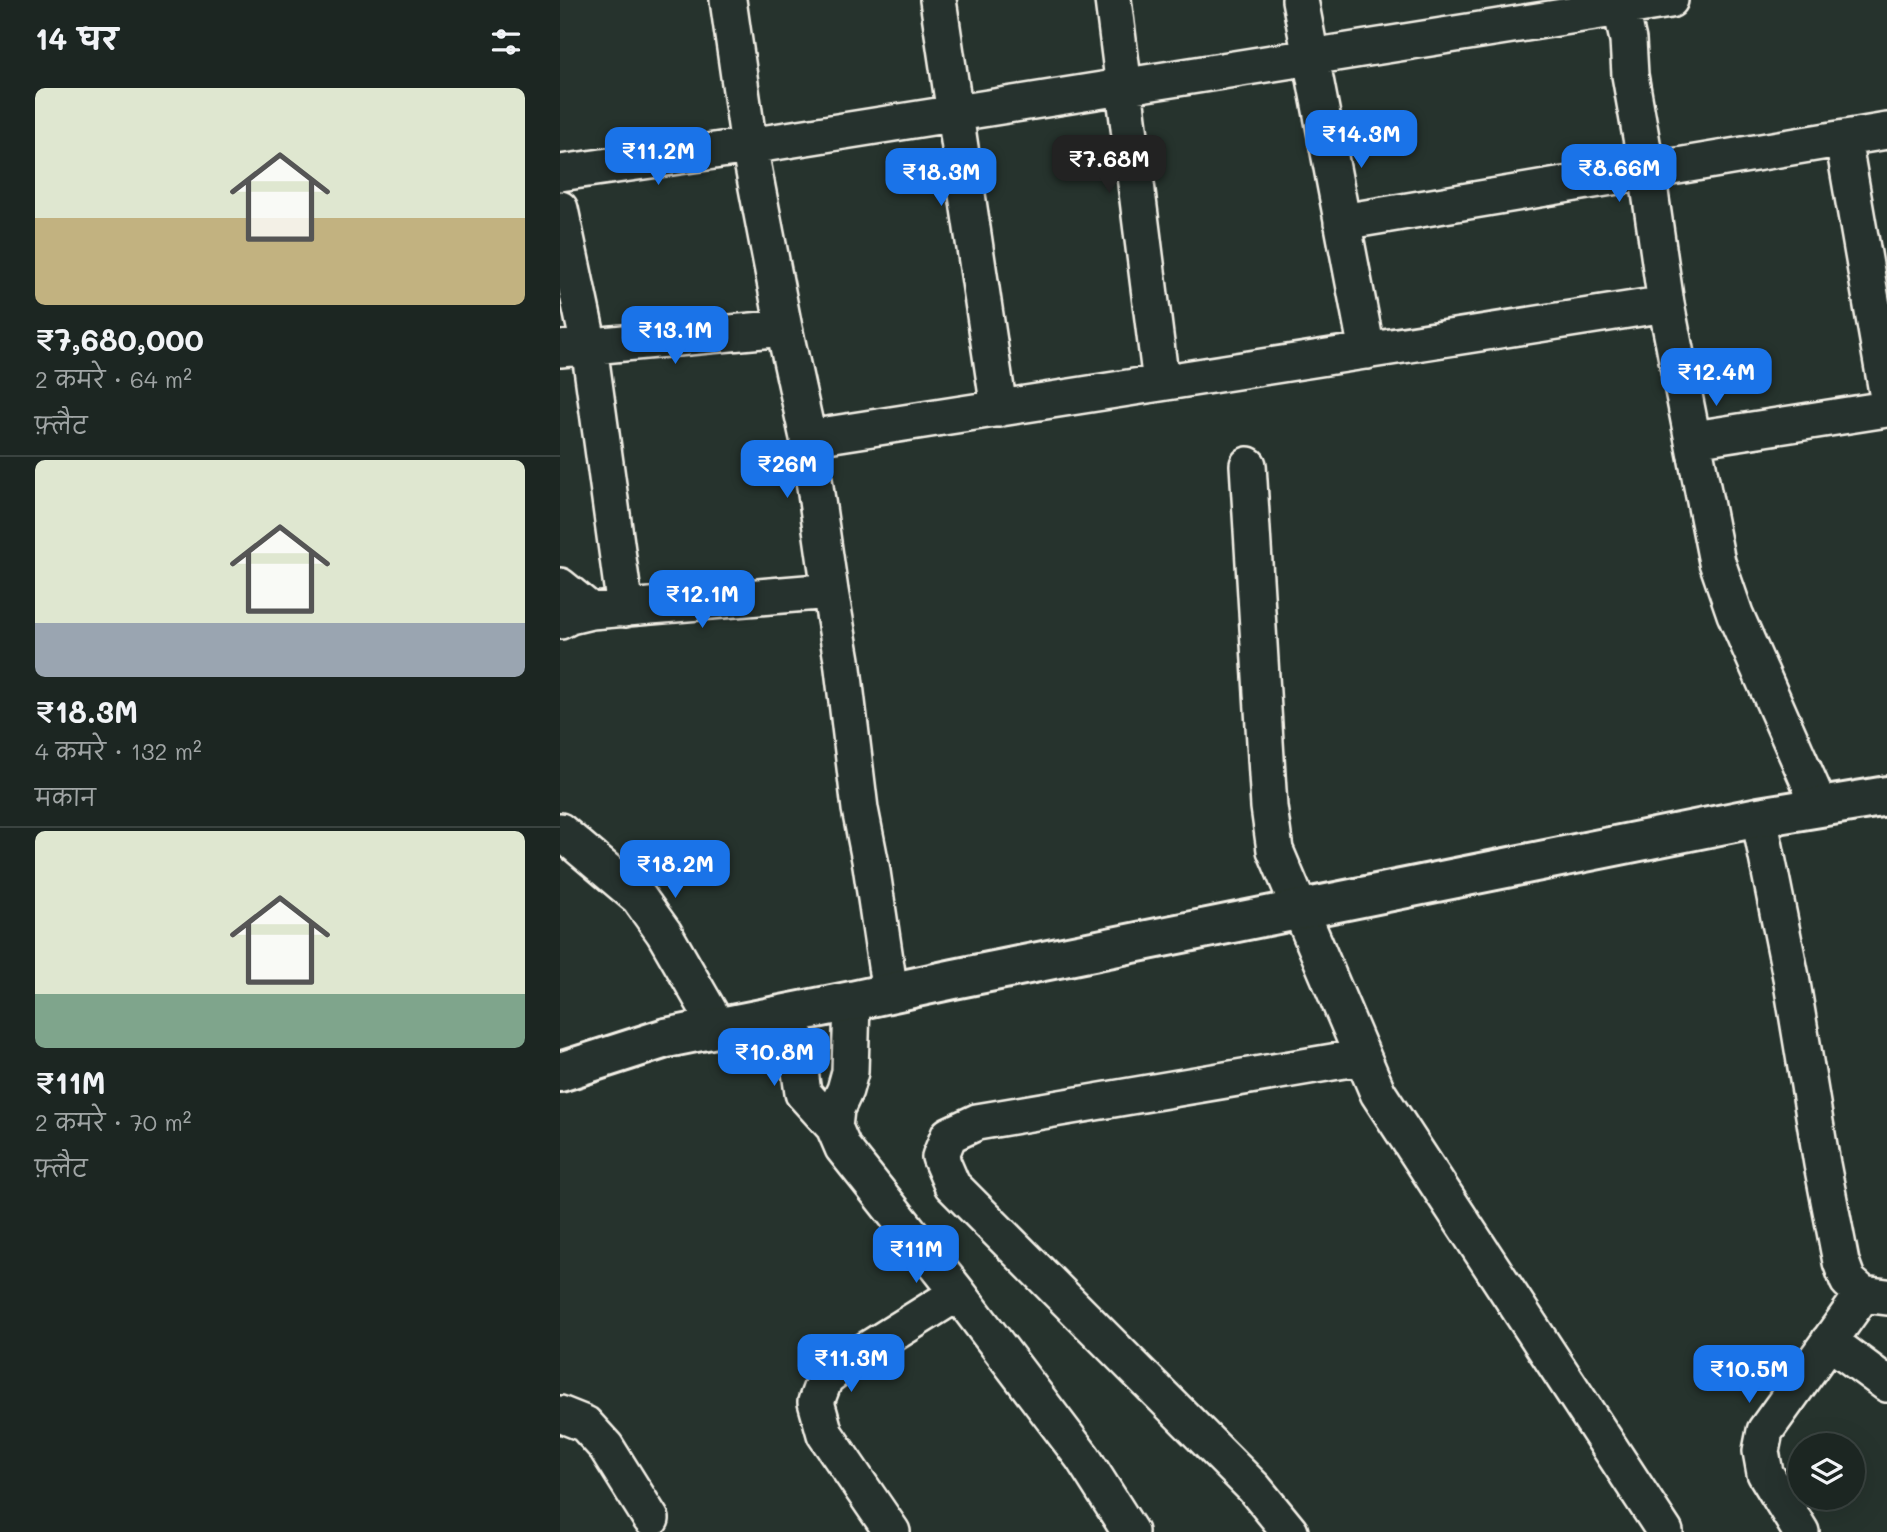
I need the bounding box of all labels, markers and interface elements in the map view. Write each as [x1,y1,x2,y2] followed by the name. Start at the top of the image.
[35,18,118,58] text: 14 घर
[487,23,525,61] icon: filters
[1304,110,1418,170] pin: ₹14.3M
[1321,118,1401,148] text: ₹14.3M
[601,128,715,187] pin: ₹11.2M
[217,134,343,260] icon: home
[621,135,695,165] text: ₹11.2M
[1052,136,1166,195] pin: ₹7.68M
[1068,143,1150,173] text: ₹7.68M
[1562,144,1676,204] pin: ₹8.66M
[884,148,998,208] pin: ₹18.3M
[1577,152,1661,182] text: ₹8.66M
[901,156,981,186] text: ₹18.3M
[618,306,732,366] pin: ₹13.1M
[637,314,713,344] text: ₹13.1M
[35,319,204,359] text: ₹7,680,000
[1659,348,1773,408] pin: ₹12.4M
[1677,356,1755,386] text: ₹12.4M
[35,364,192,394] text: 2 कमरे · 64 m²
[35,410,87,440] text: फ़्लैट
[746,440,828,500] pin: ₹26M
[757,448,817,478] text: ₹26M
[217,506,343,632] icon: home
[645,570,759,630] pin: ₹12.1M
[665,578,739,608] text: ₹12.1M
[35,691,138,731] text: ₹18.3M
[35,736,202,766] text: 4 कमरे · 132 m²
[35,782,96,812] text: मकान
[618,841,732,900] pin: ₹18.2M
[636,848,714,878] text: ₹18.2M
[217,877,343,1003] icon: home
[717,1028,831,1088] pin: ₹10.8M
[734,1036,814,1066] text: ₹10.8M
[35,1062,106,1102] text: ₹11M
[35,1107,191,1137] text: 2 कमरे · 70 m²
[35,1153,87,1183] text: फ़्लैट
[875,1226,957,1285] pin: ₹11M
[889,1233,943,1263] text: ₹11M
[794,1334,908,1394] pin: ₹11.3M
[813,1342,889,1372] text: ₹11.3M
[1692,1346,1806,1405] pin: ₹10.5M
[1709,1353,1789,1383] text: ₹10.5M
[1788,1433,1865,1510] map controls
[1788,1433,1865,1510] button: layers

